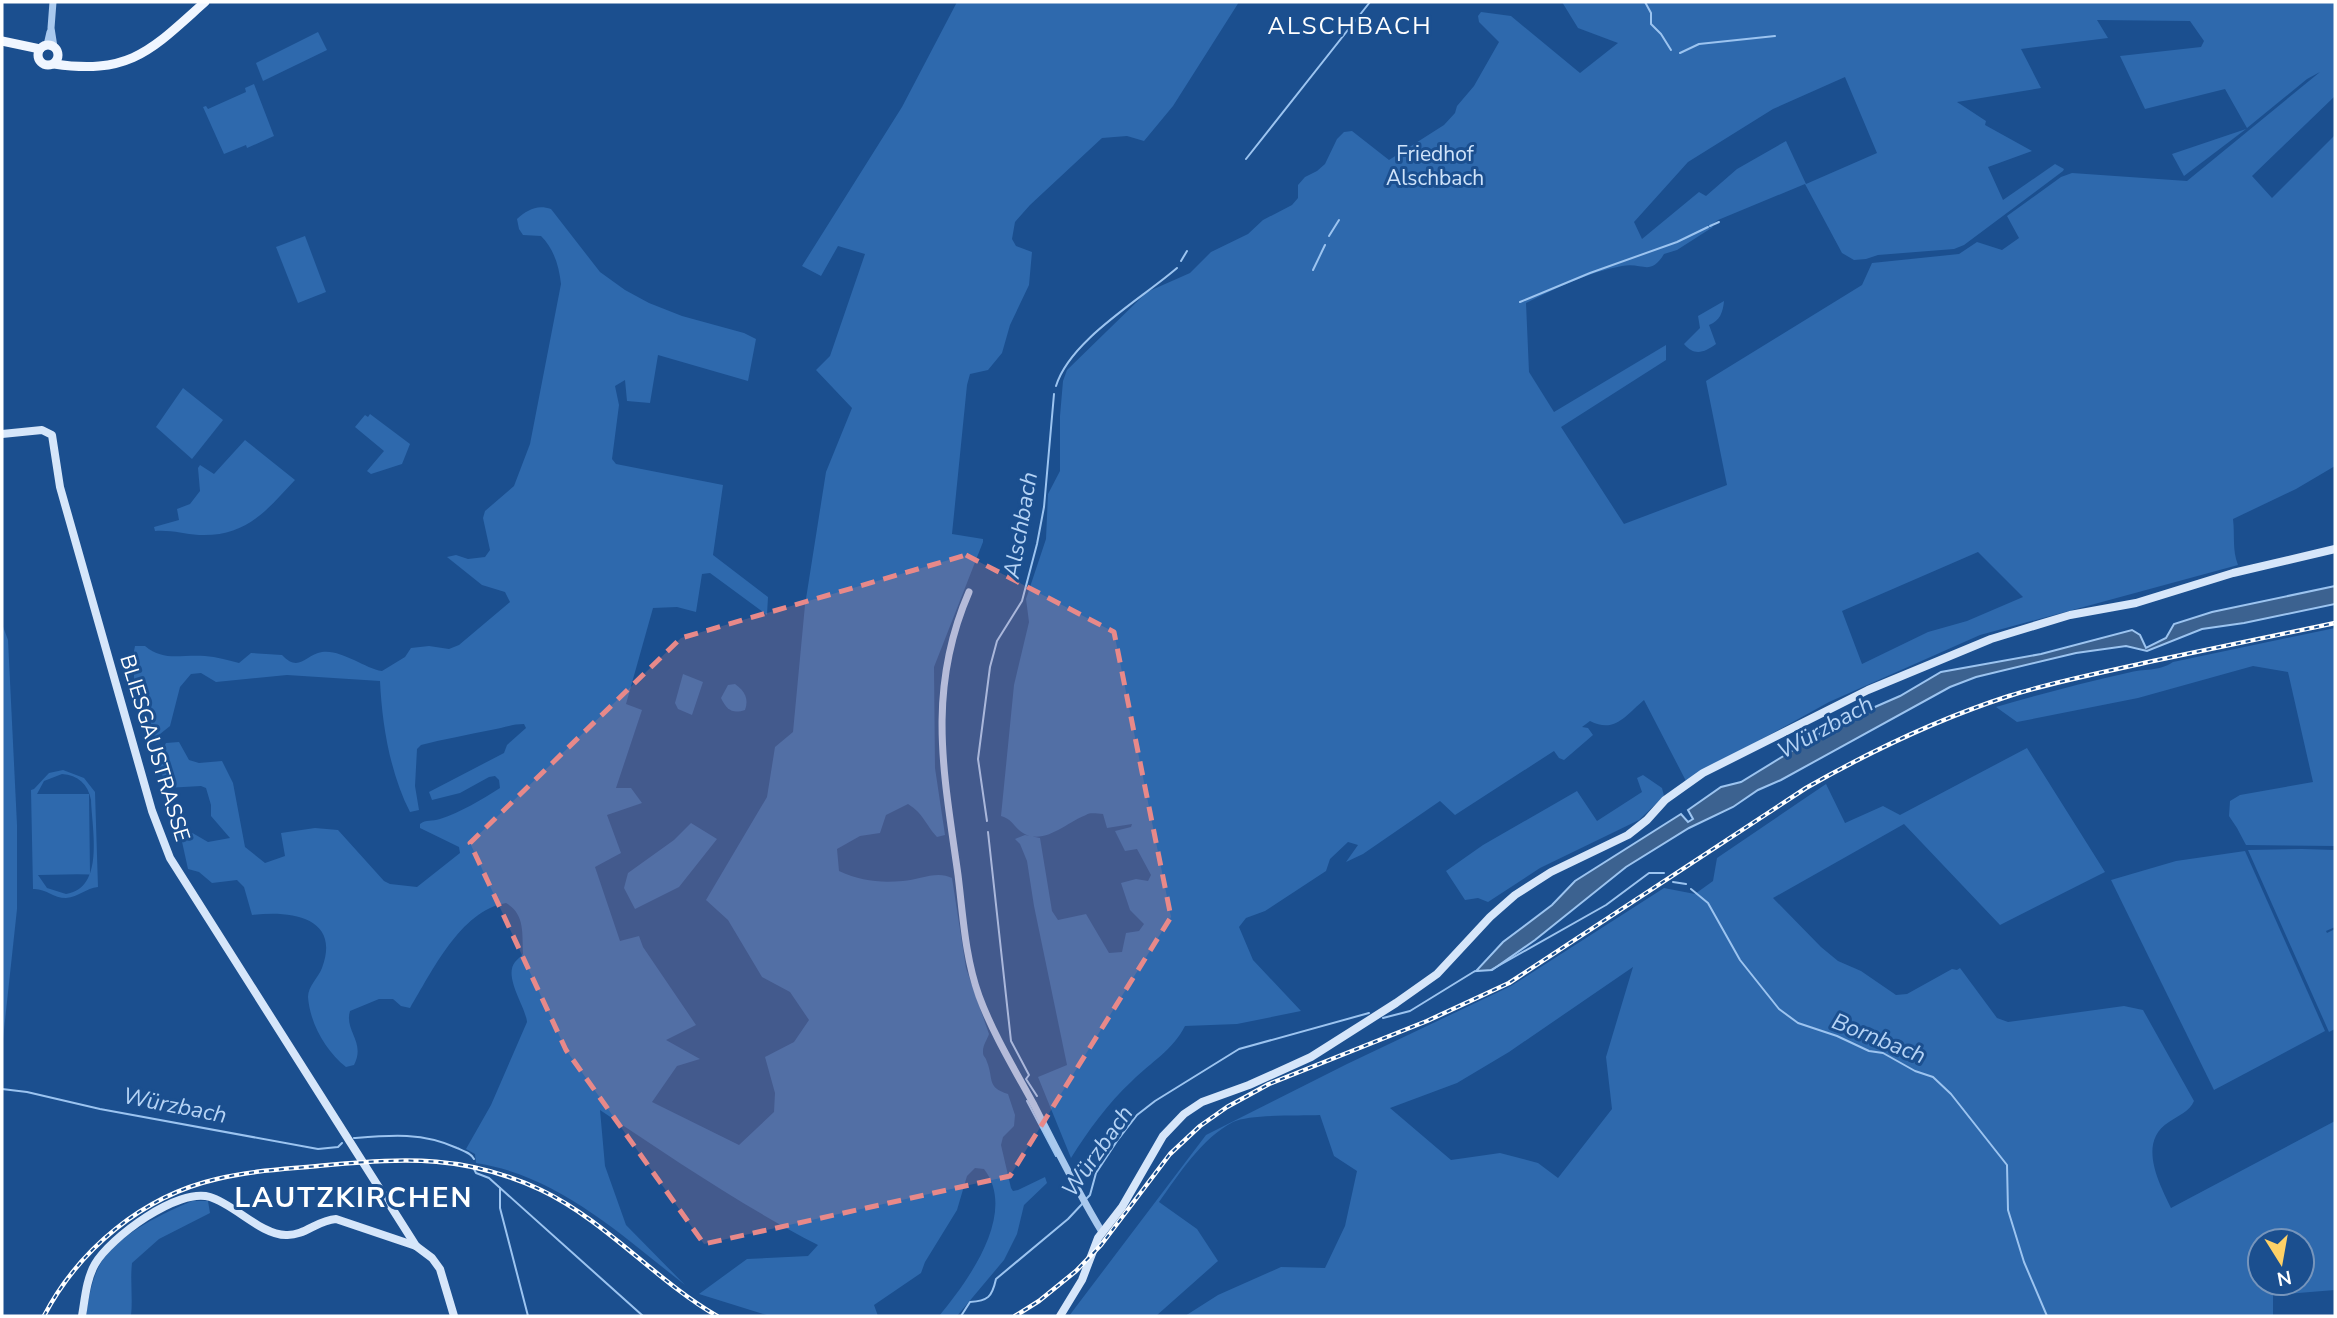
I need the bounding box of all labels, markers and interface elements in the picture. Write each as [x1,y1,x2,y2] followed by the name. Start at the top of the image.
[1268,10,1432,42] district label: ALSCHBACH
[1386,140,1484,192] park label: Friedhof Alschbach
[996,469,1045,582] water label: Alschbach
[113,651,197,845] street label: BLIESGAUSTRASSE
[1772,688,1879,767] water label: Würzbach
[1827,1006,1930,1071] water label: Bornbach
[120,1080,230,1131] water label: Würzbach
[1055,1099,1140,1203] water label: Würzbach
[235,1179,473,1217] district label: LAUTZKIRCHEN
[2246,1227,2316,1297] north arrow
[2275,1264,2294,1292] text: N

